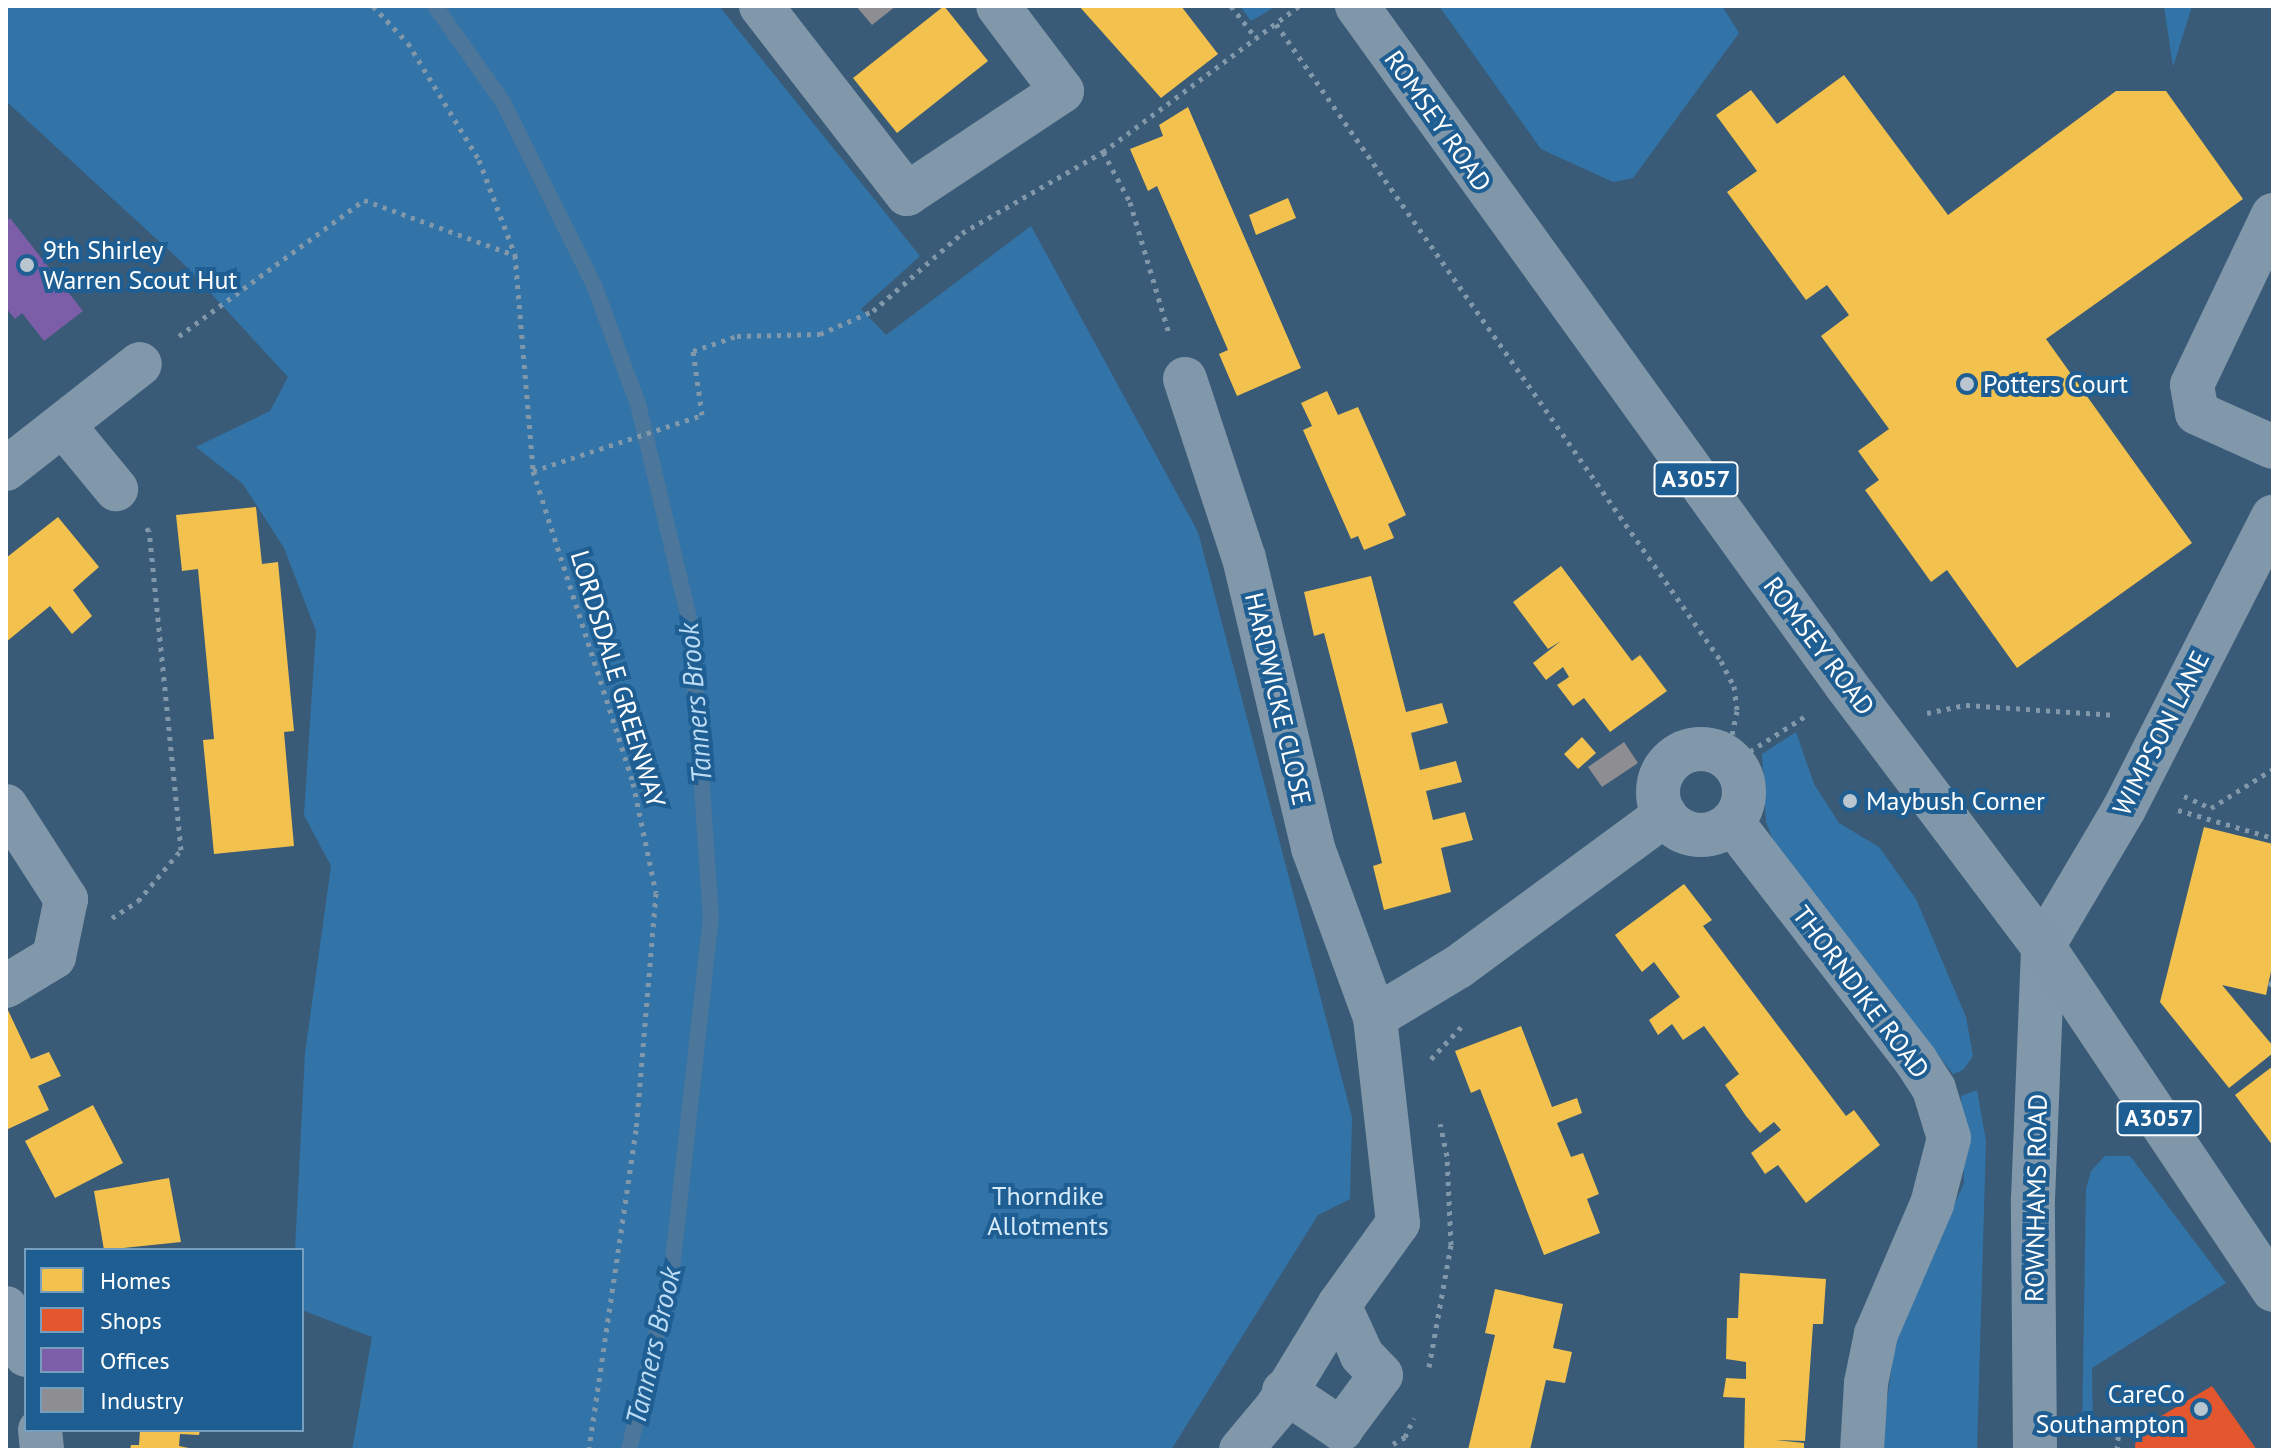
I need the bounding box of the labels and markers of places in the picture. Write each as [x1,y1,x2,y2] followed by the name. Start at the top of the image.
[43,234,237,296] place label: 9th Shirley Warren Scout Hut
[18,256,36,274] marker: 9th Shirley Warren Scout Hut
[1983,368,2128,400] place label: Potters Court
[1958,375,1976,393] marker: Potters Court
[1866,785,2045,817] place label: Maybush Corner
[1841,792,1859,810] marker: Maybush Corner
[2035,1378,2185,1440] place label: CareCo Southampton
[2192,1400,2210,1418] marker: CareCo Southampton

